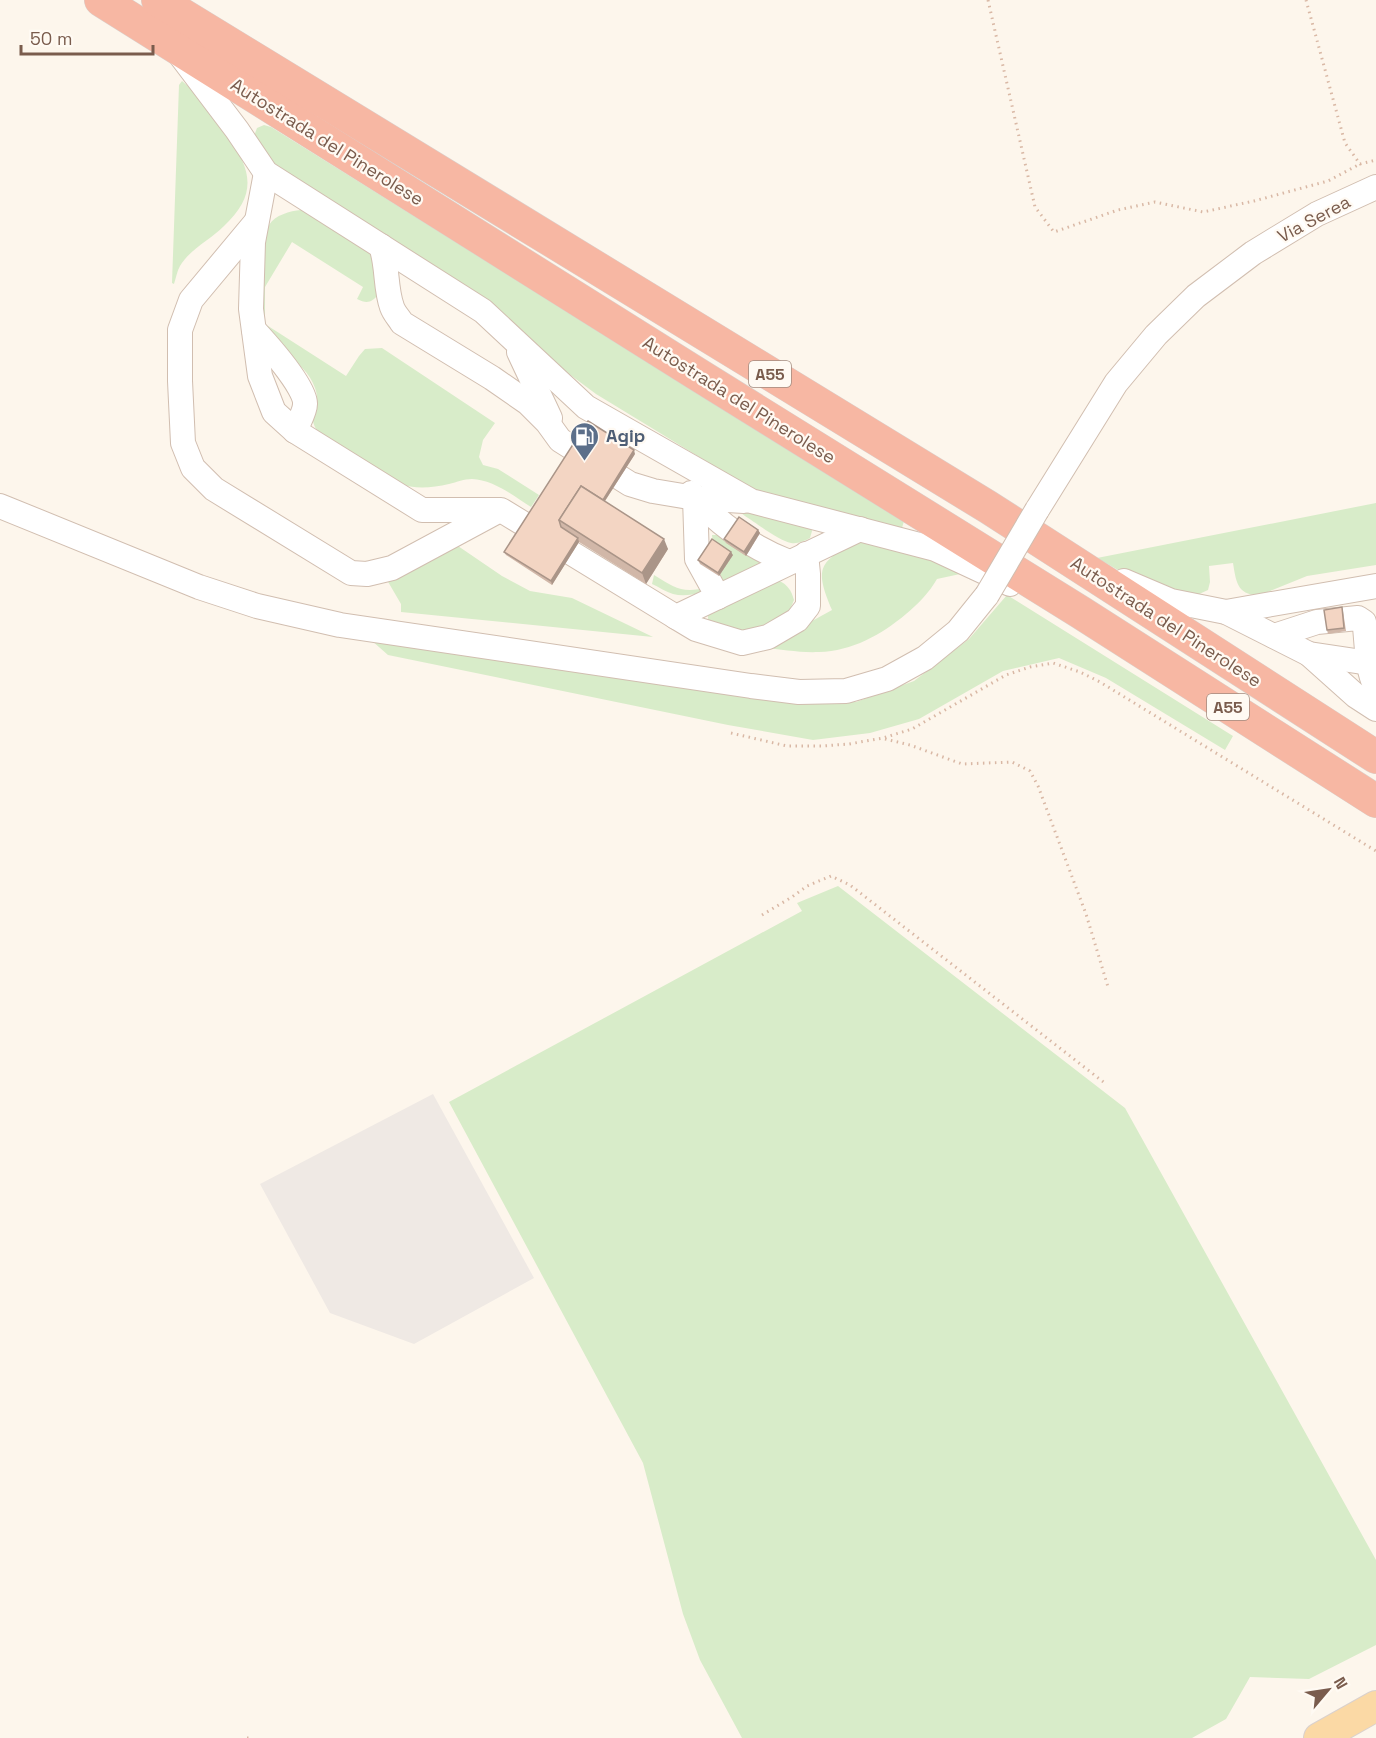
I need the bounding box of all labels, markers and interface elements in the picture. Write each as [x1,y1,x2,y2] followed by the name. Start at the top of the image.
[21,18,153,56] scale bar
[30,27,72,50] text: 50 m
[227,73,428,210] street label: Autostrada del Pinerolese
[1273,190,1354,247] street label: Via Serea
[639,331,840,468] street label: Autostrada del Pinerolese
[749,361,791,387] road number: A55
[569,420,601,462] fuel station icon: Agip
[606,424,645,447] place label: Agip
[1066,551,1266,692] street label: Autostrada del Pinerolese
[1207,694,1249,720] road number: A55
[1298,1660,1358,1720] north arrow
[1329,1673,1352,1693] text: N

